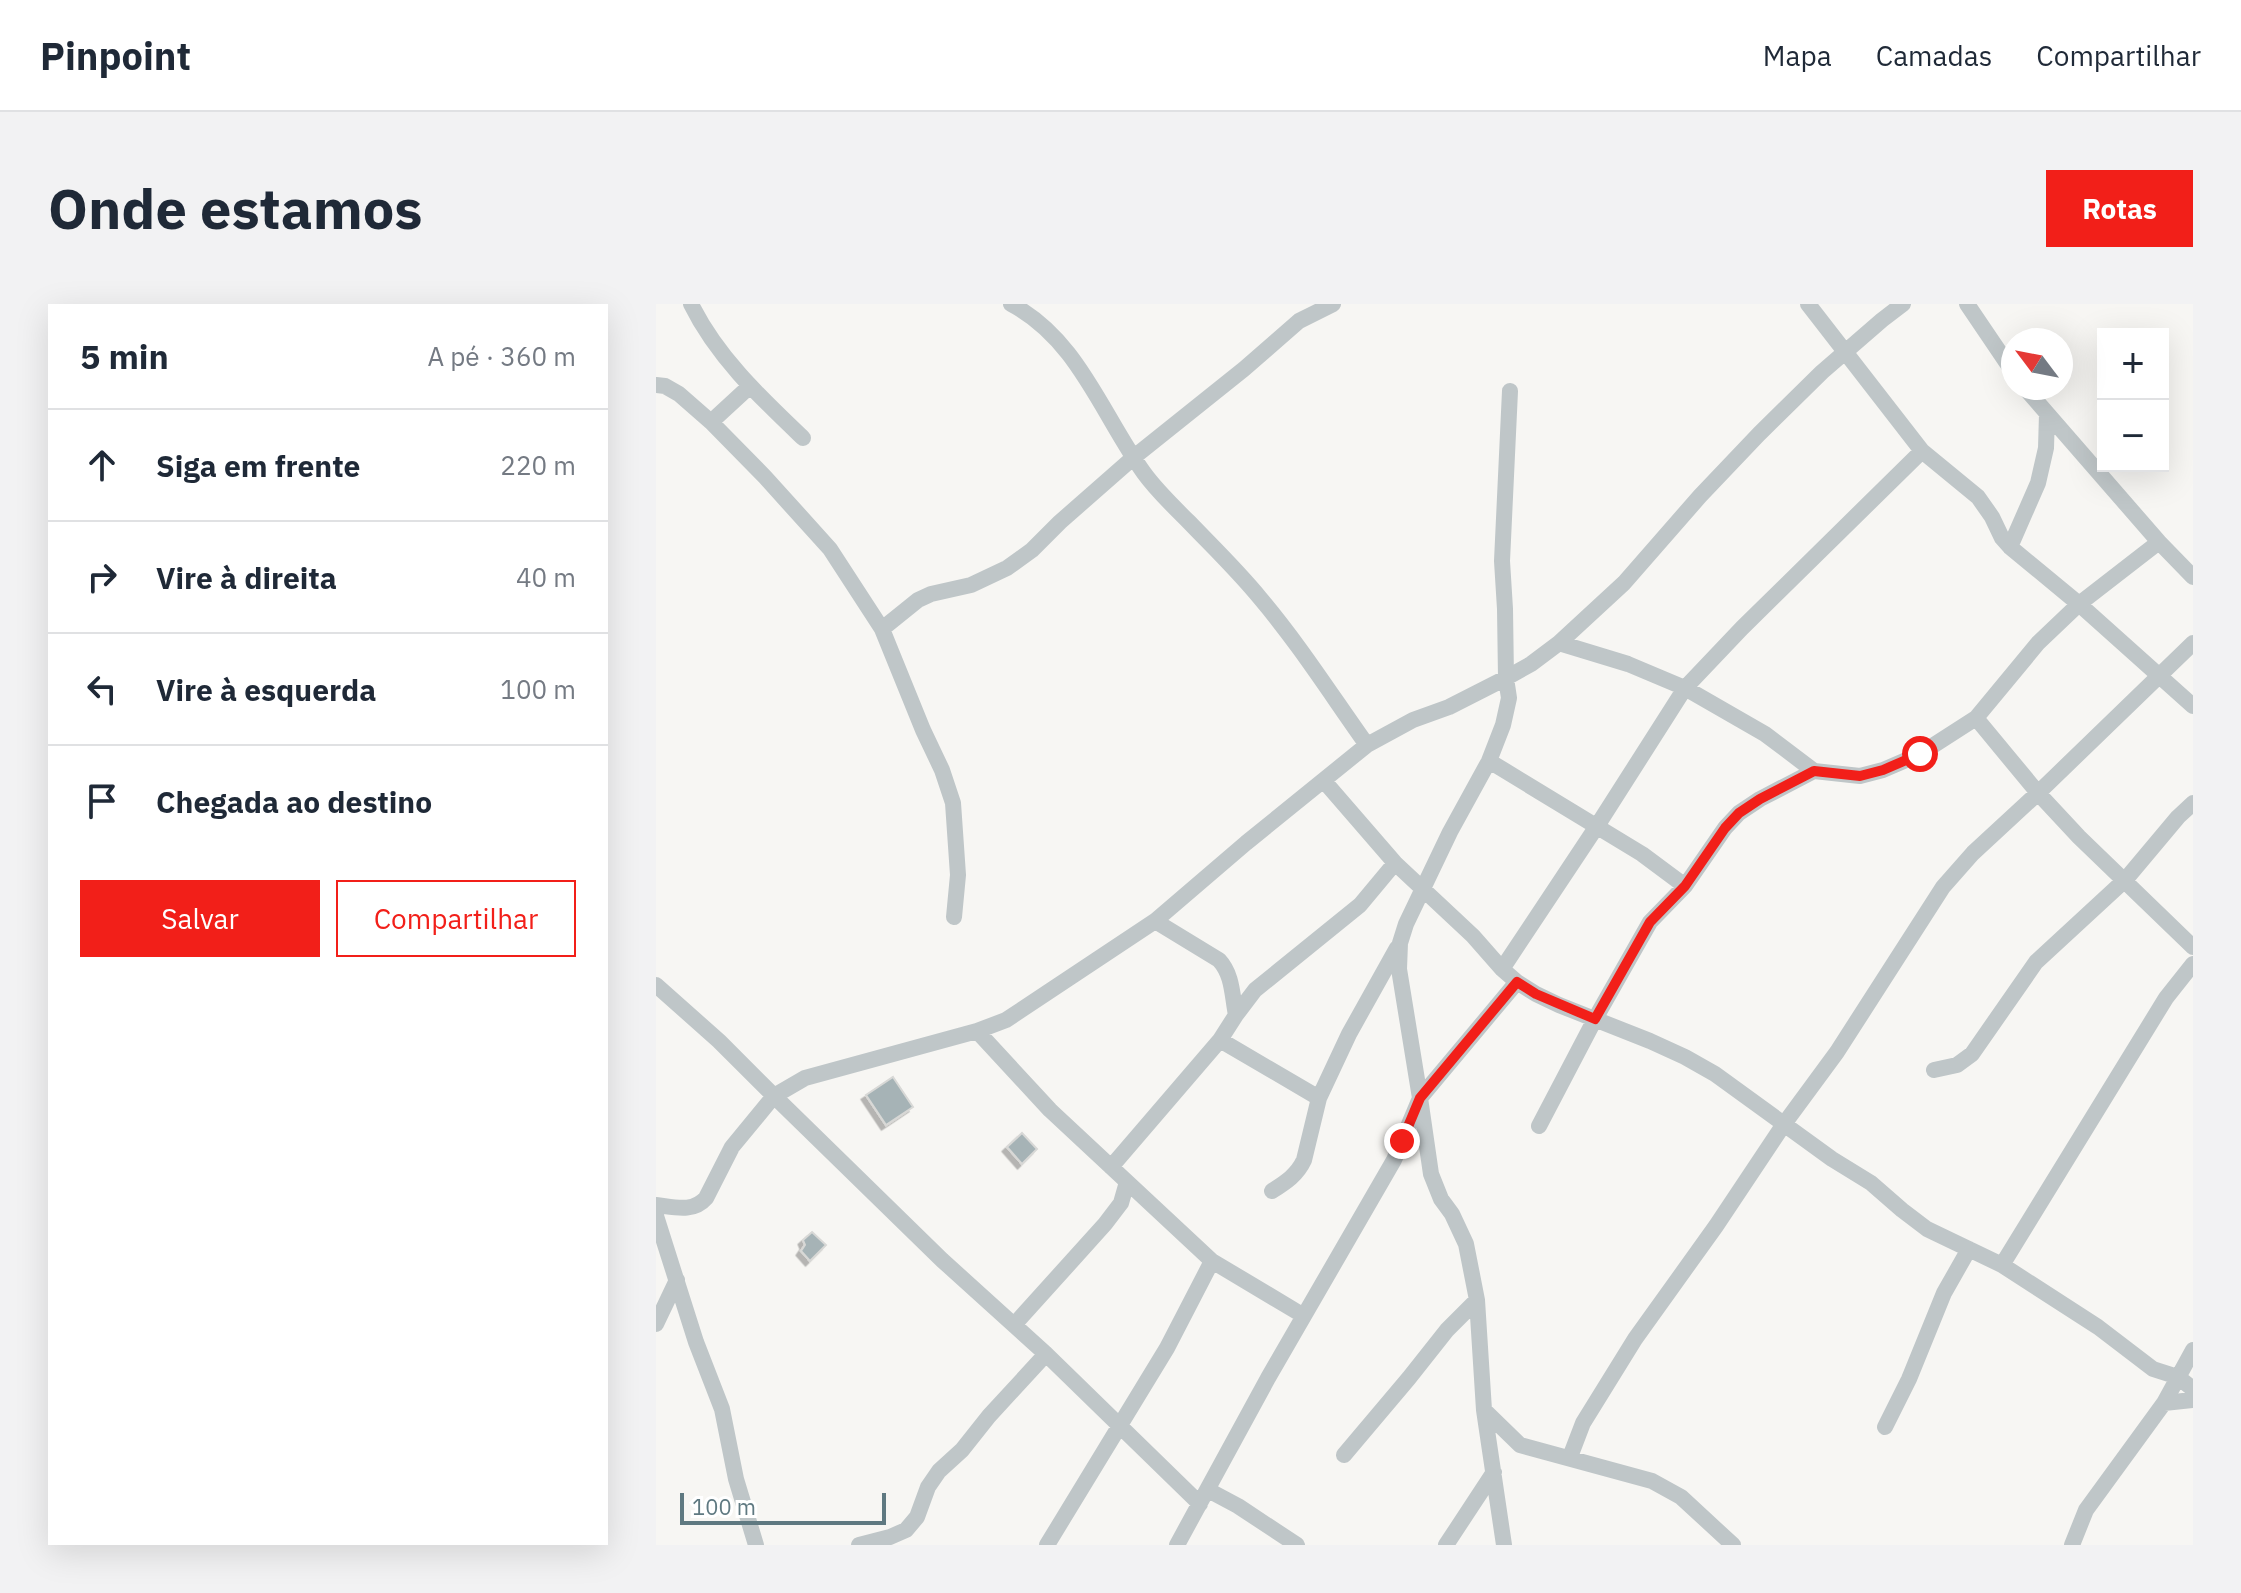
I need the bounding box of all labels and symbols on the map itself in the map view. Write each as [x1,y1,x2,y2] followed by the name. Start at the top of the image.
[2001,328,2073,400] north arrow
[1902,736,1938,772] route start
[1384,1123,1420,1159] route end
[680,1489,886,1525] scale bar

